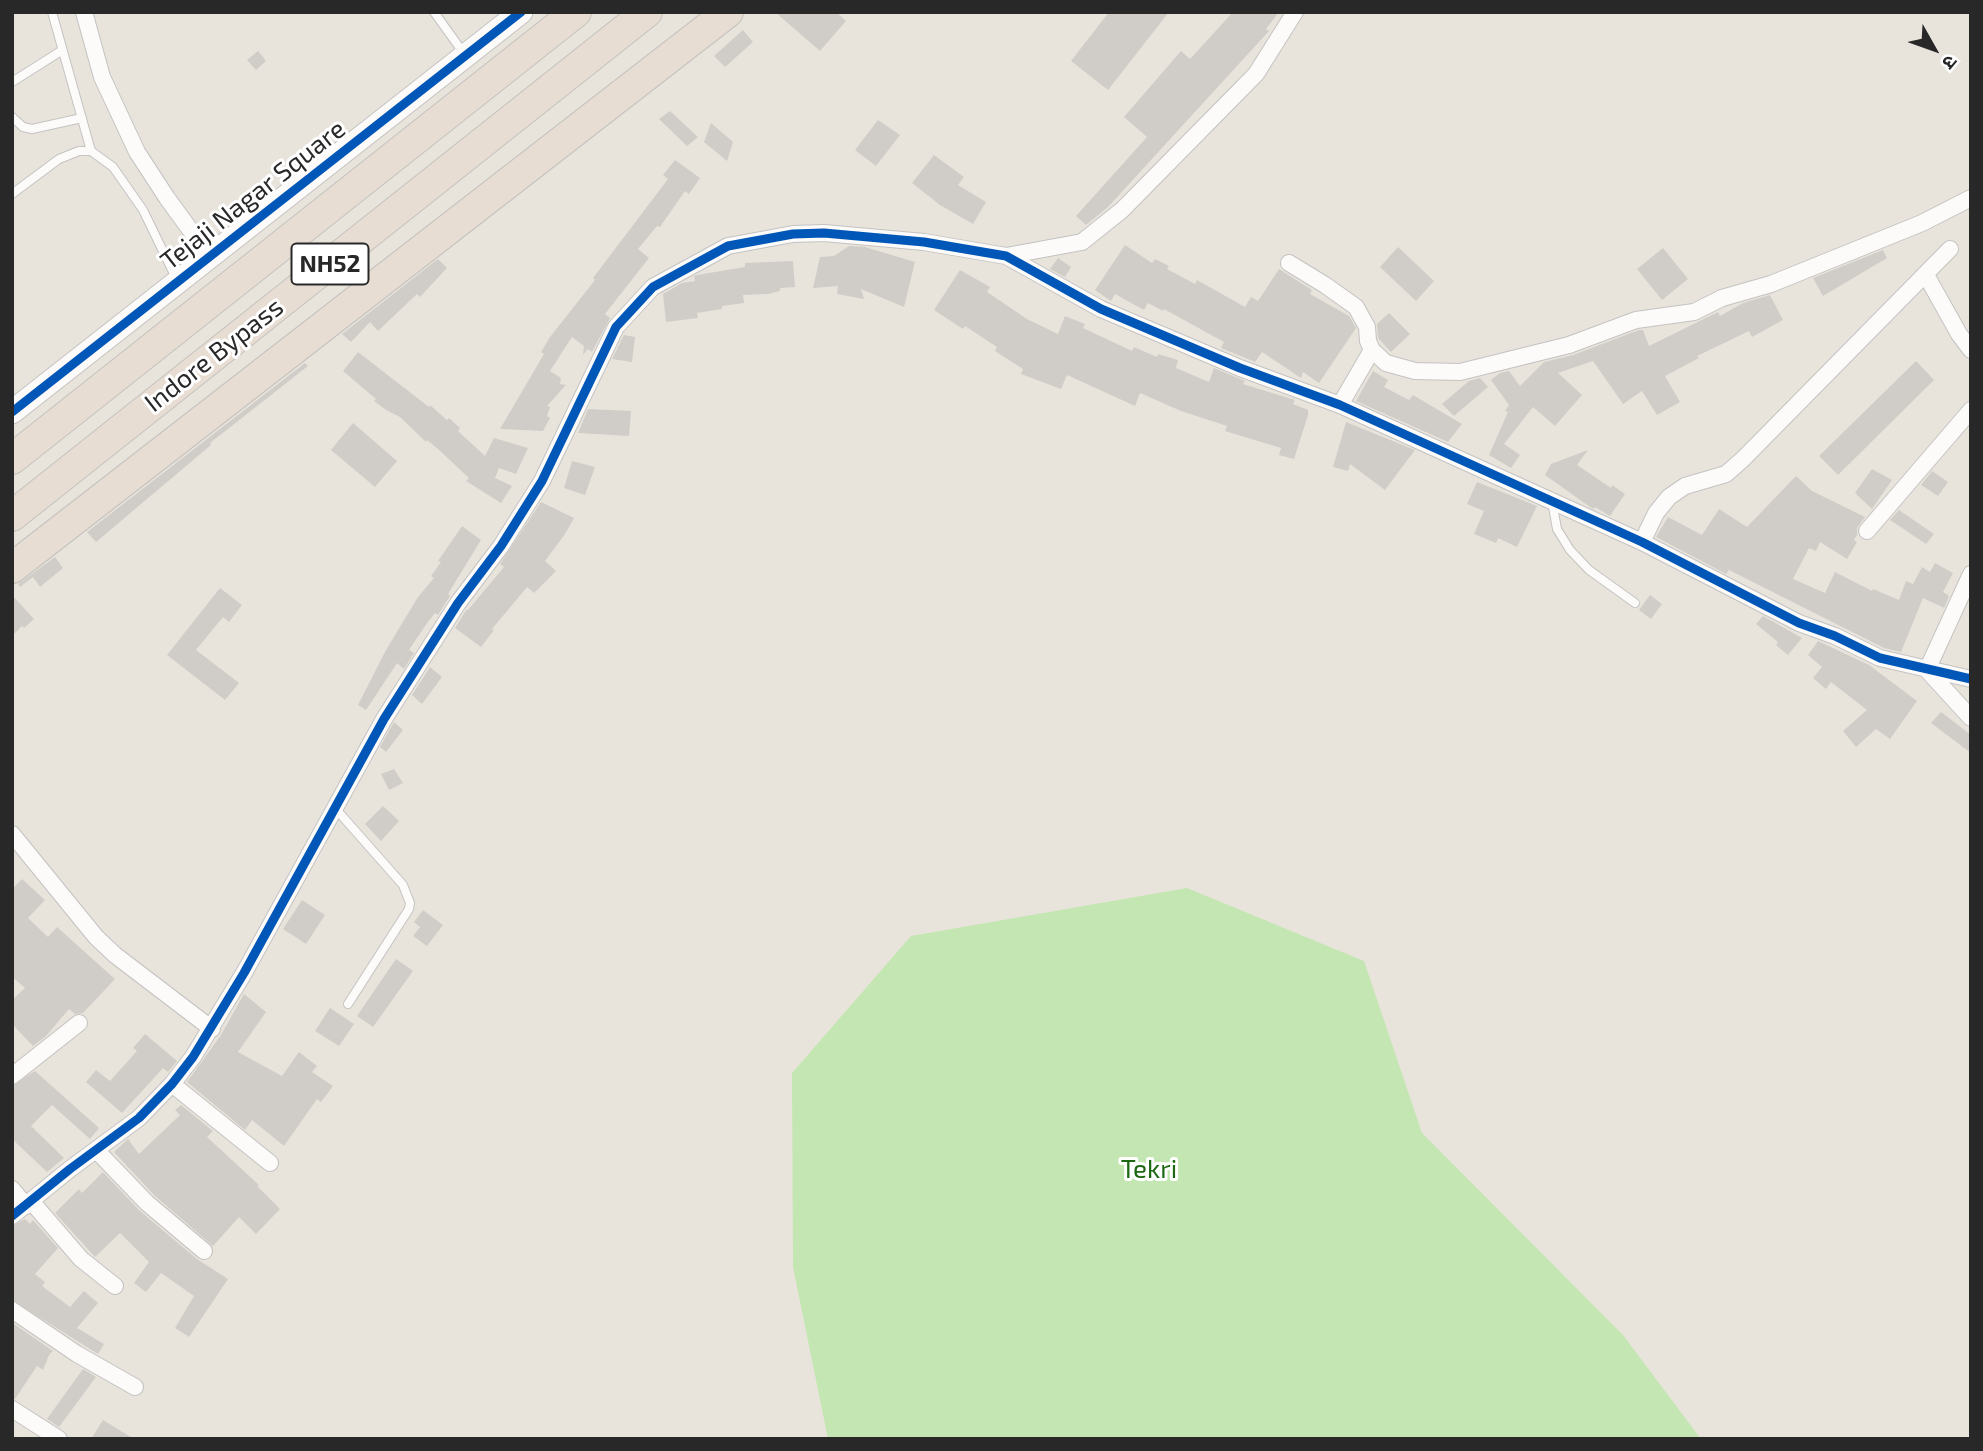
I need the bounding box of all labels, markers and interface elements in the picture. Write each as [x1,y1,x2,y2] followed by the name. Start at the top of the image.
[1899,14,1969,84] north arrow
[1938,51,1963,74] text: उ
[154,113,352,277] street label: Tejaji Nagar Square
[292,244,368,284] road number: NH52
[139,291,289,419] street label: Indore Bypass
[1121,1153,1177,1185] park label: Tekri

